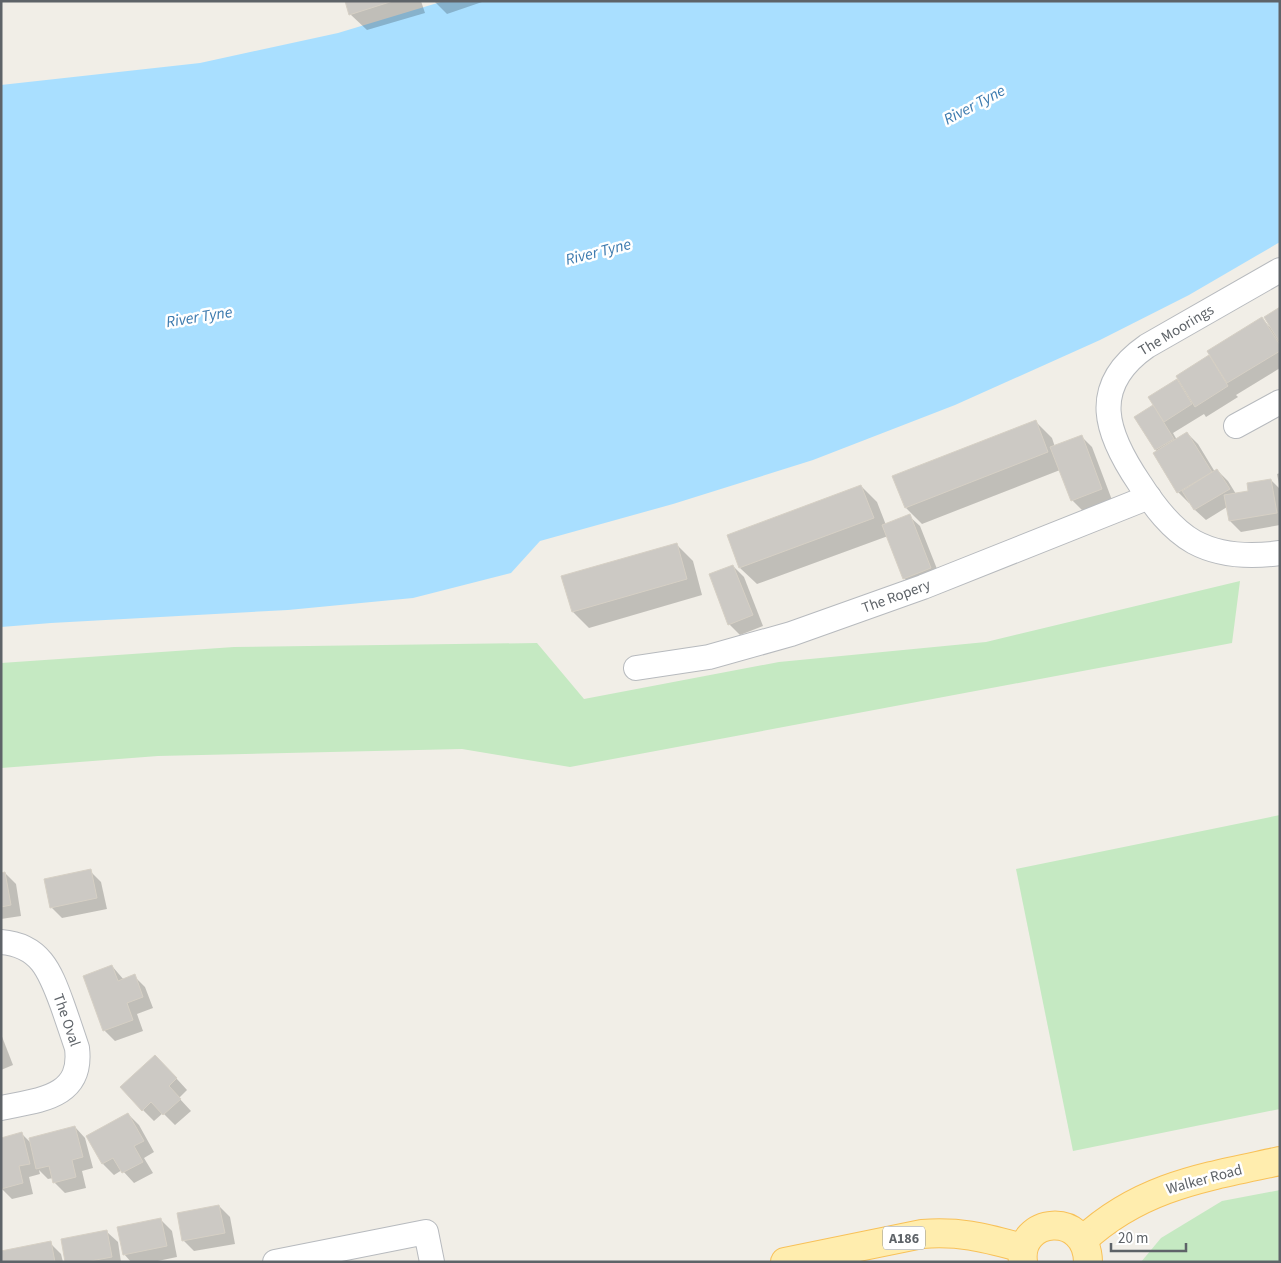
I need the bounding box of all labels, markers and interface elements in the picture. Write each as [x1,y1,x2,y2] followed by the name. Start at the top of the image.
[940,79,1009,130] water label: River Tyne
[563,233,634,271] water label: River Tyne
[1135,300,1218,361] street label: The Moorings
[164,301,234,333] water label: River Tyne
[859,574,933,619] street label: The Ropery
[48,991,85,1050] street label: The Oval
[1164,1159,1244,1200] street label: Walker Road
[1111,1220,1186,1252] scale bar
[883,1226,925,1250] road number: A186
[1118,1228,1148,1249] text: 20 m

